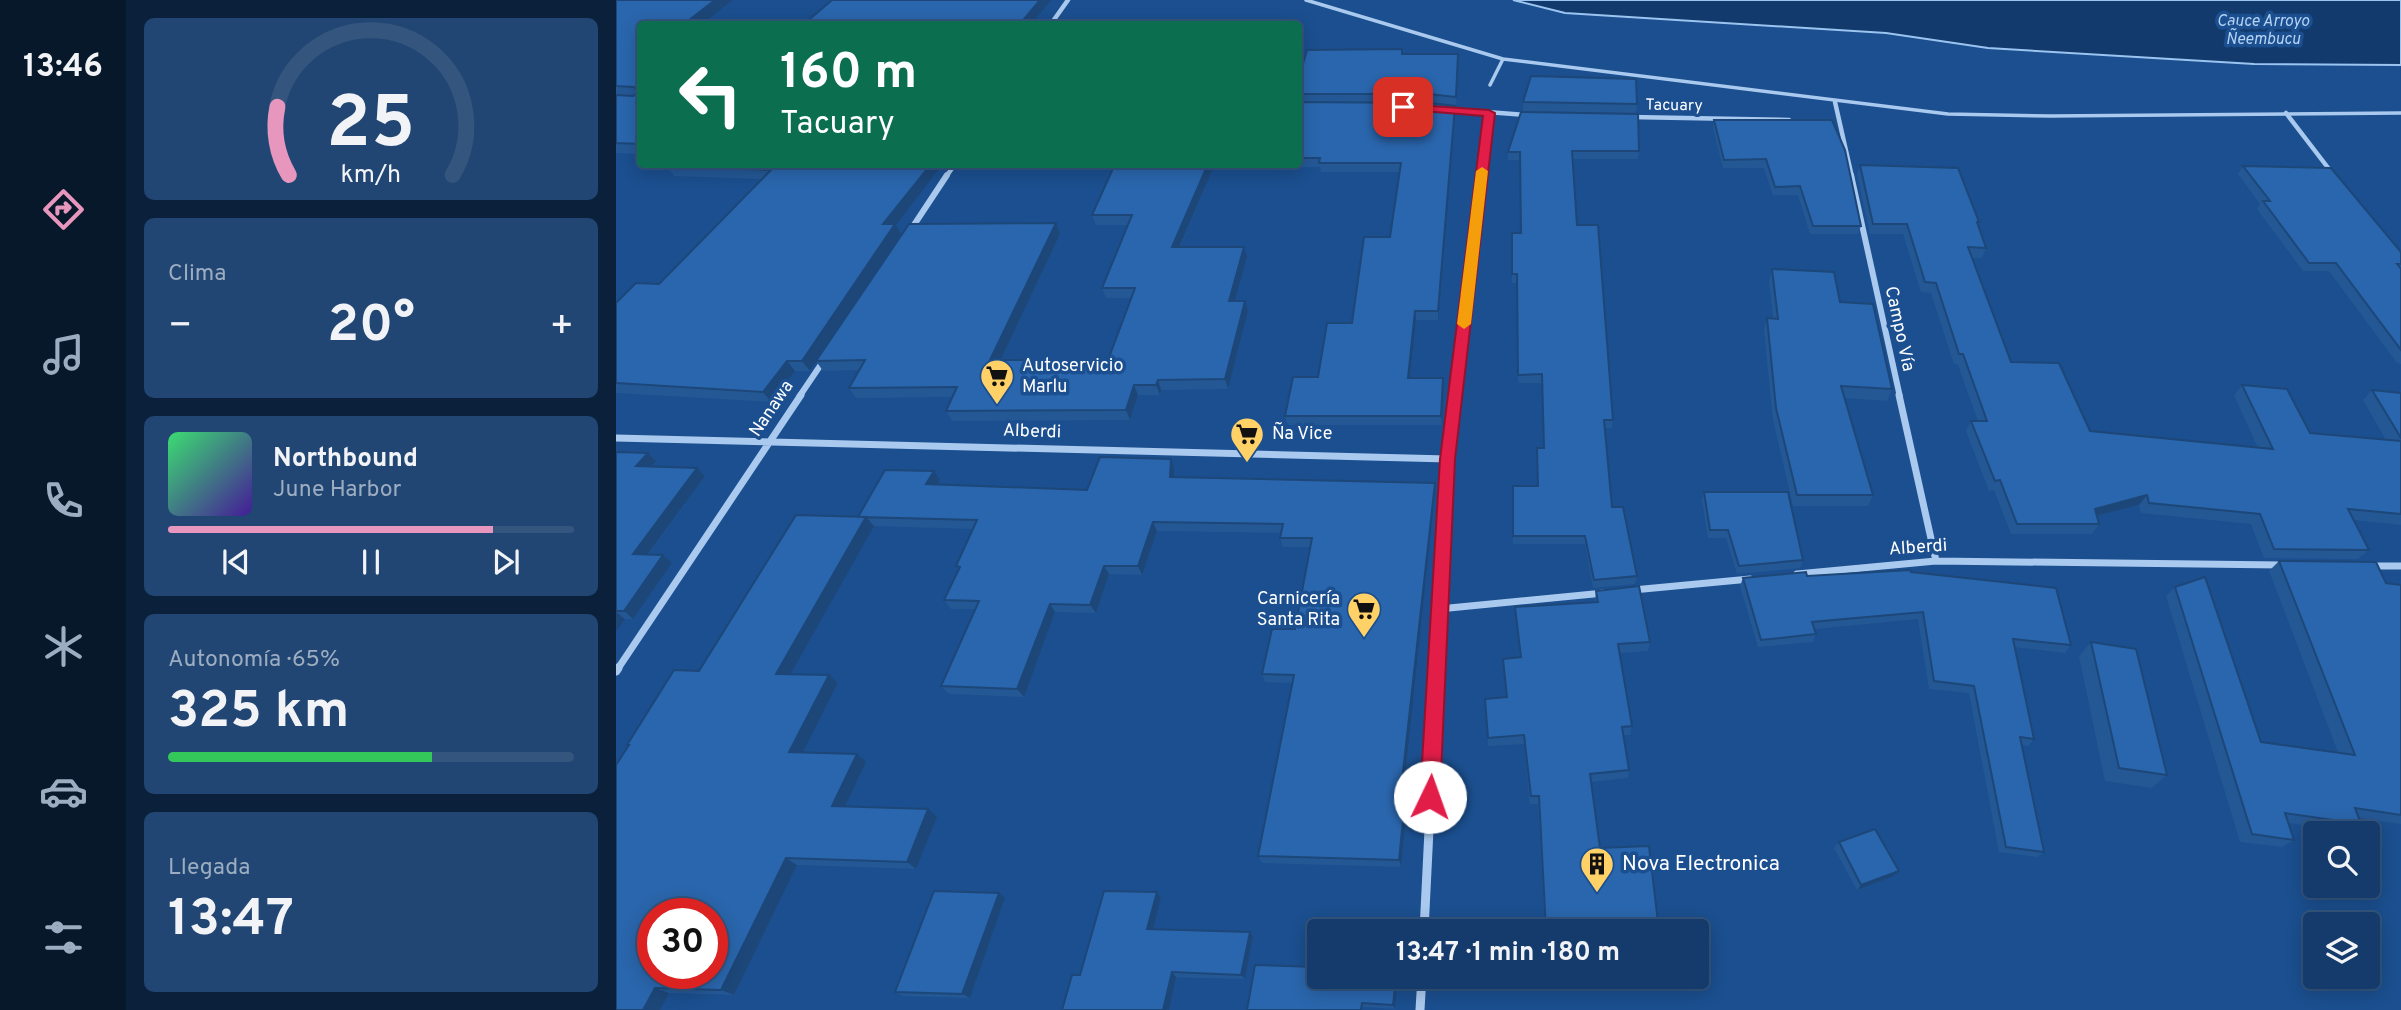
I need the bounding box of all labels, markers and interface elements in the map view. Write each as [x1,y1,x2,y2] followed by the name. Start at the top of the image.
[2217,12,2310,50] water label: Cauce Arroyo Ñeembucu
[780,44,917,106] text: 160 m
[23,48,103,88] text: 13:46
[665,49,756,140] icon: left
[1373,77,1433,137] pin
[327,81,416,173] text: 25
[1384,88,1422,126] icon: arrive
[1645,96,1703,116] street label: Tacuary
[780,105,895,145] text: Tacuary
[341,160,401,192] text: km/h
[39,185,88,234] icon: directions
[168,260,226,289] text: Clima
[1879,284,1919,374] street label: Campo Vía
[327,294,415,360] text: 20°
[168,303,193,352] text: −
[549,303,574,352] text: +
[39,330,88,379] icon: music
[1022,355,1123,399] place label: Autoservicio Marlu
[978,357,1016,406] supermarket icon: Autoservicio Marlu
[745,376,799,442] street label: Nanawa
[1228,415,1266,464] supermarket icon: Ña Vice
[1002,419,1062,445] street label: Alberdi
[1272,421,1332,446] place label: Ña Vice
[273,443,418,476] text: Northbound
[39,476,88,525] icon: phone
[273,476,401,505] text: June Harbor
[1888,534,1948,562] street label: Alberdi
[217,543,255,581] icon: previous
[352,543,390,581] icon: pause
[487,543,525,581] icon: next
[1257,588,1340,632] place label: Carnicería Santa Rita
[1345,590,1383,639] supermarket icon: Carnicería Santa Rita
[39,622,88,671] icon: climate
[168,646,340,675] text: Autonomía · 65%
[168,680,349,746] text: 325 km
[1393,760,1467,834] position arrow
[39,767,88,816] icon: car
[2303,821,2380,989] map controls
[2303,821,2380,898] button: search
[1578,845,1616,894] building icon: Nova Electronica
[1622,851,1780,878] place label: Nova Electronica
[168,854,250,883] text: Llegada
[168,888,294,954] text: 13:47
[637,898,728,989] speed limit sign: 30
[2303,912,2380,989] button: layers
[39,913,88,962] icon: filters
[1396,937,1620,970] text: 13:47 · 1 min · 180 m

